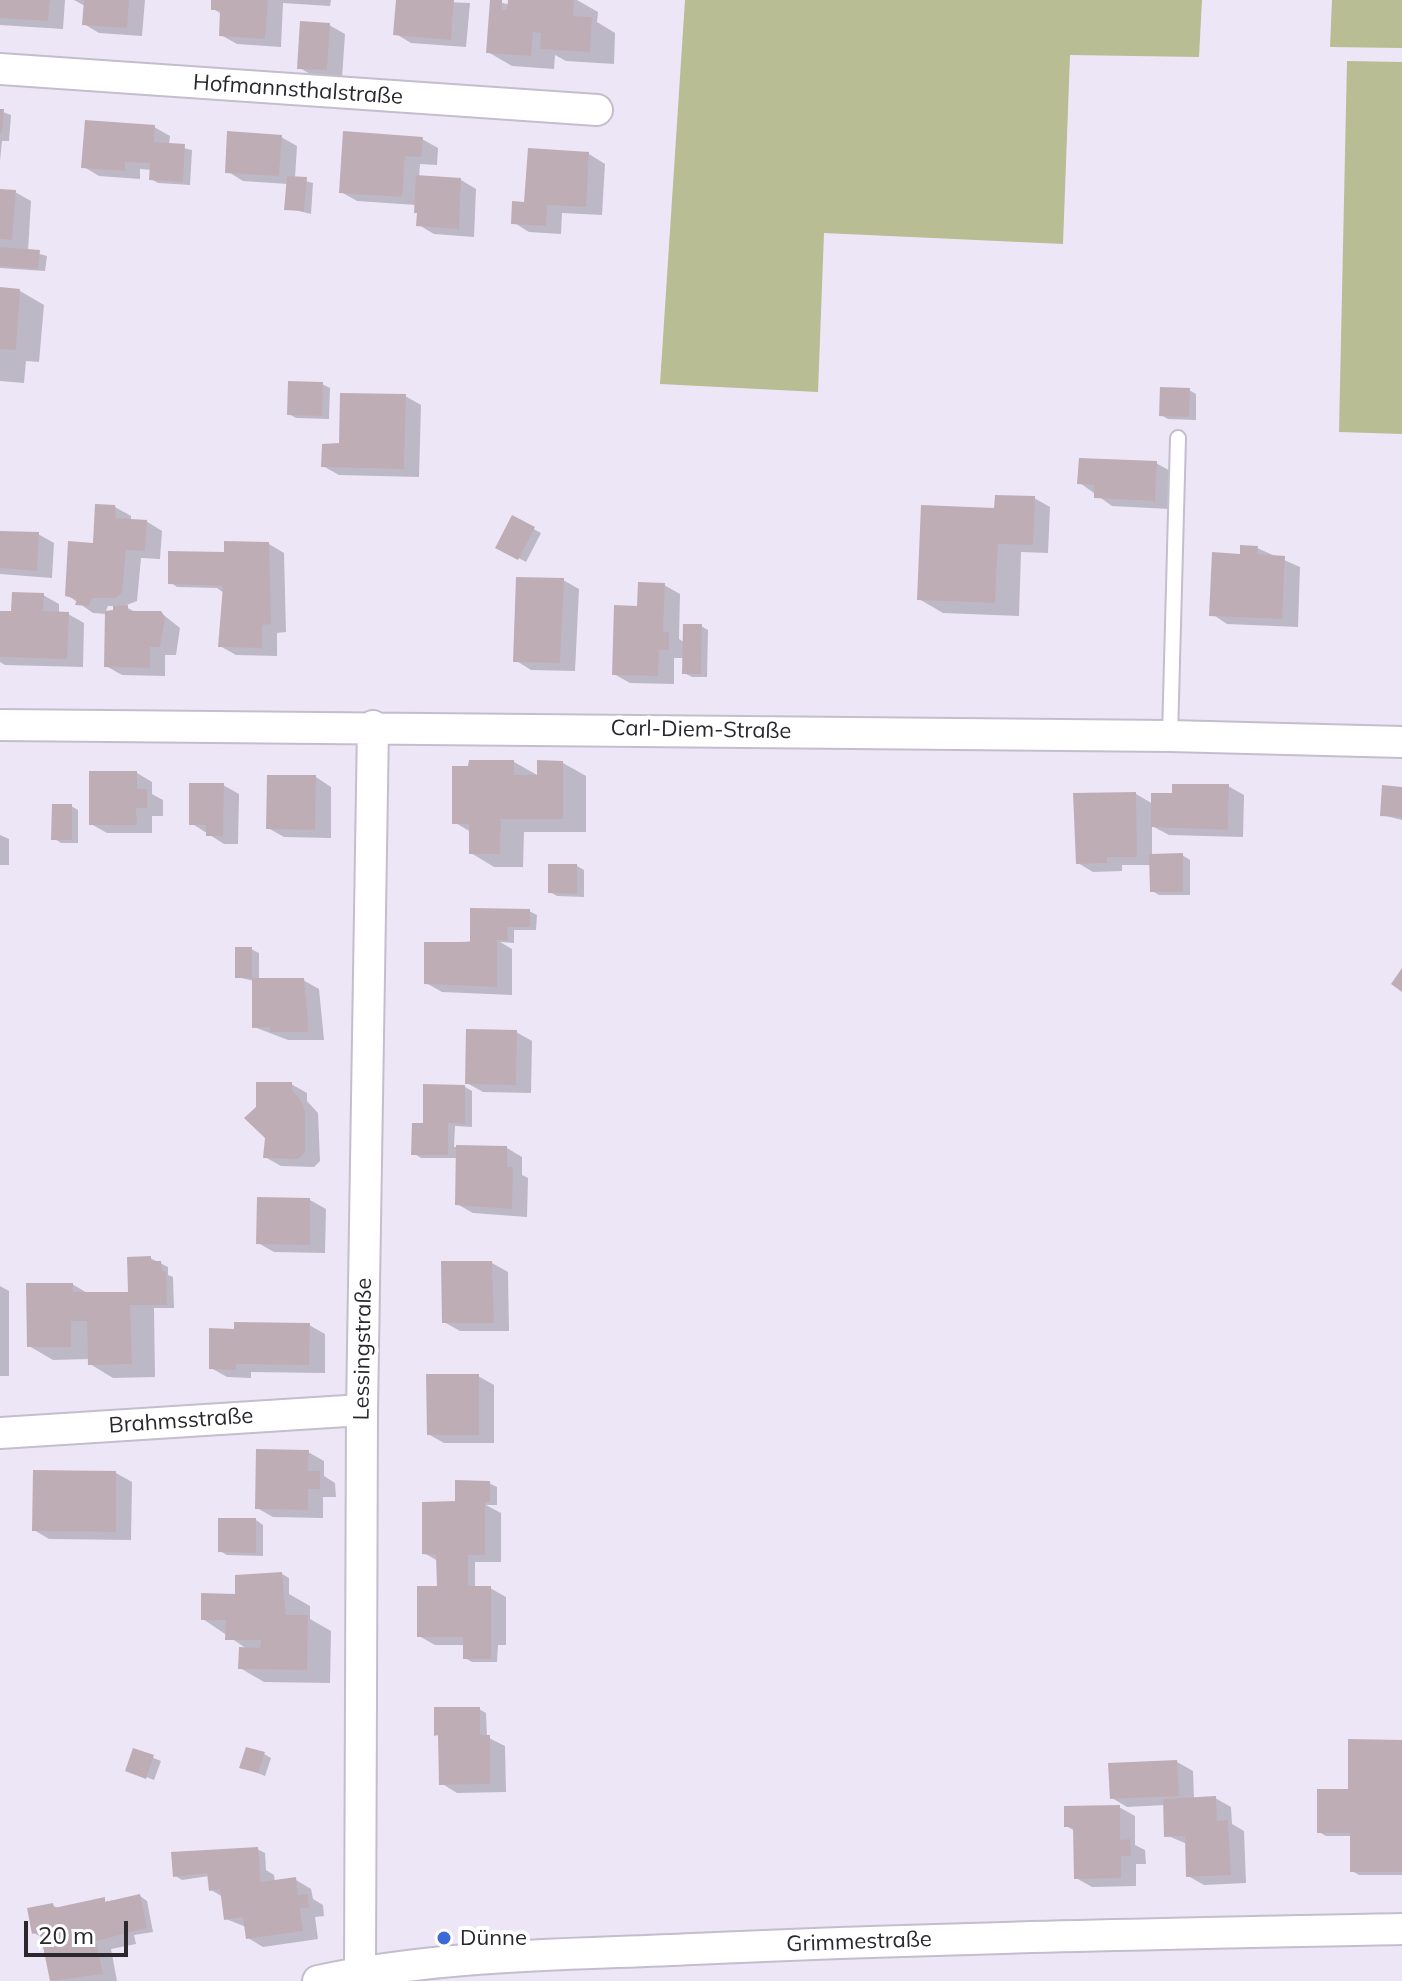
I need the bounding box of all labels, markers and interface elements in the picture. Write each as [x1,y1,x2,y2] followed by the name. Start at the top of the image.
[192,69,404,111] street label: Hofmannsthalstraße
[610,715,792,745] street label: Carl-Diem-Straße
[349,1278,377,1420] street label: Lessingstraße
[108,1403,254,1439] street label: Brahmsstraße
[28,1905,132,1955] scale bar
[38,1920,94,1950] text: 20 m
[460,1925,527,1951] place label: Dünne
[786,1926,932,1958] street label: Grimmestraße
[435,1929,453,1947] marker: Dünne

